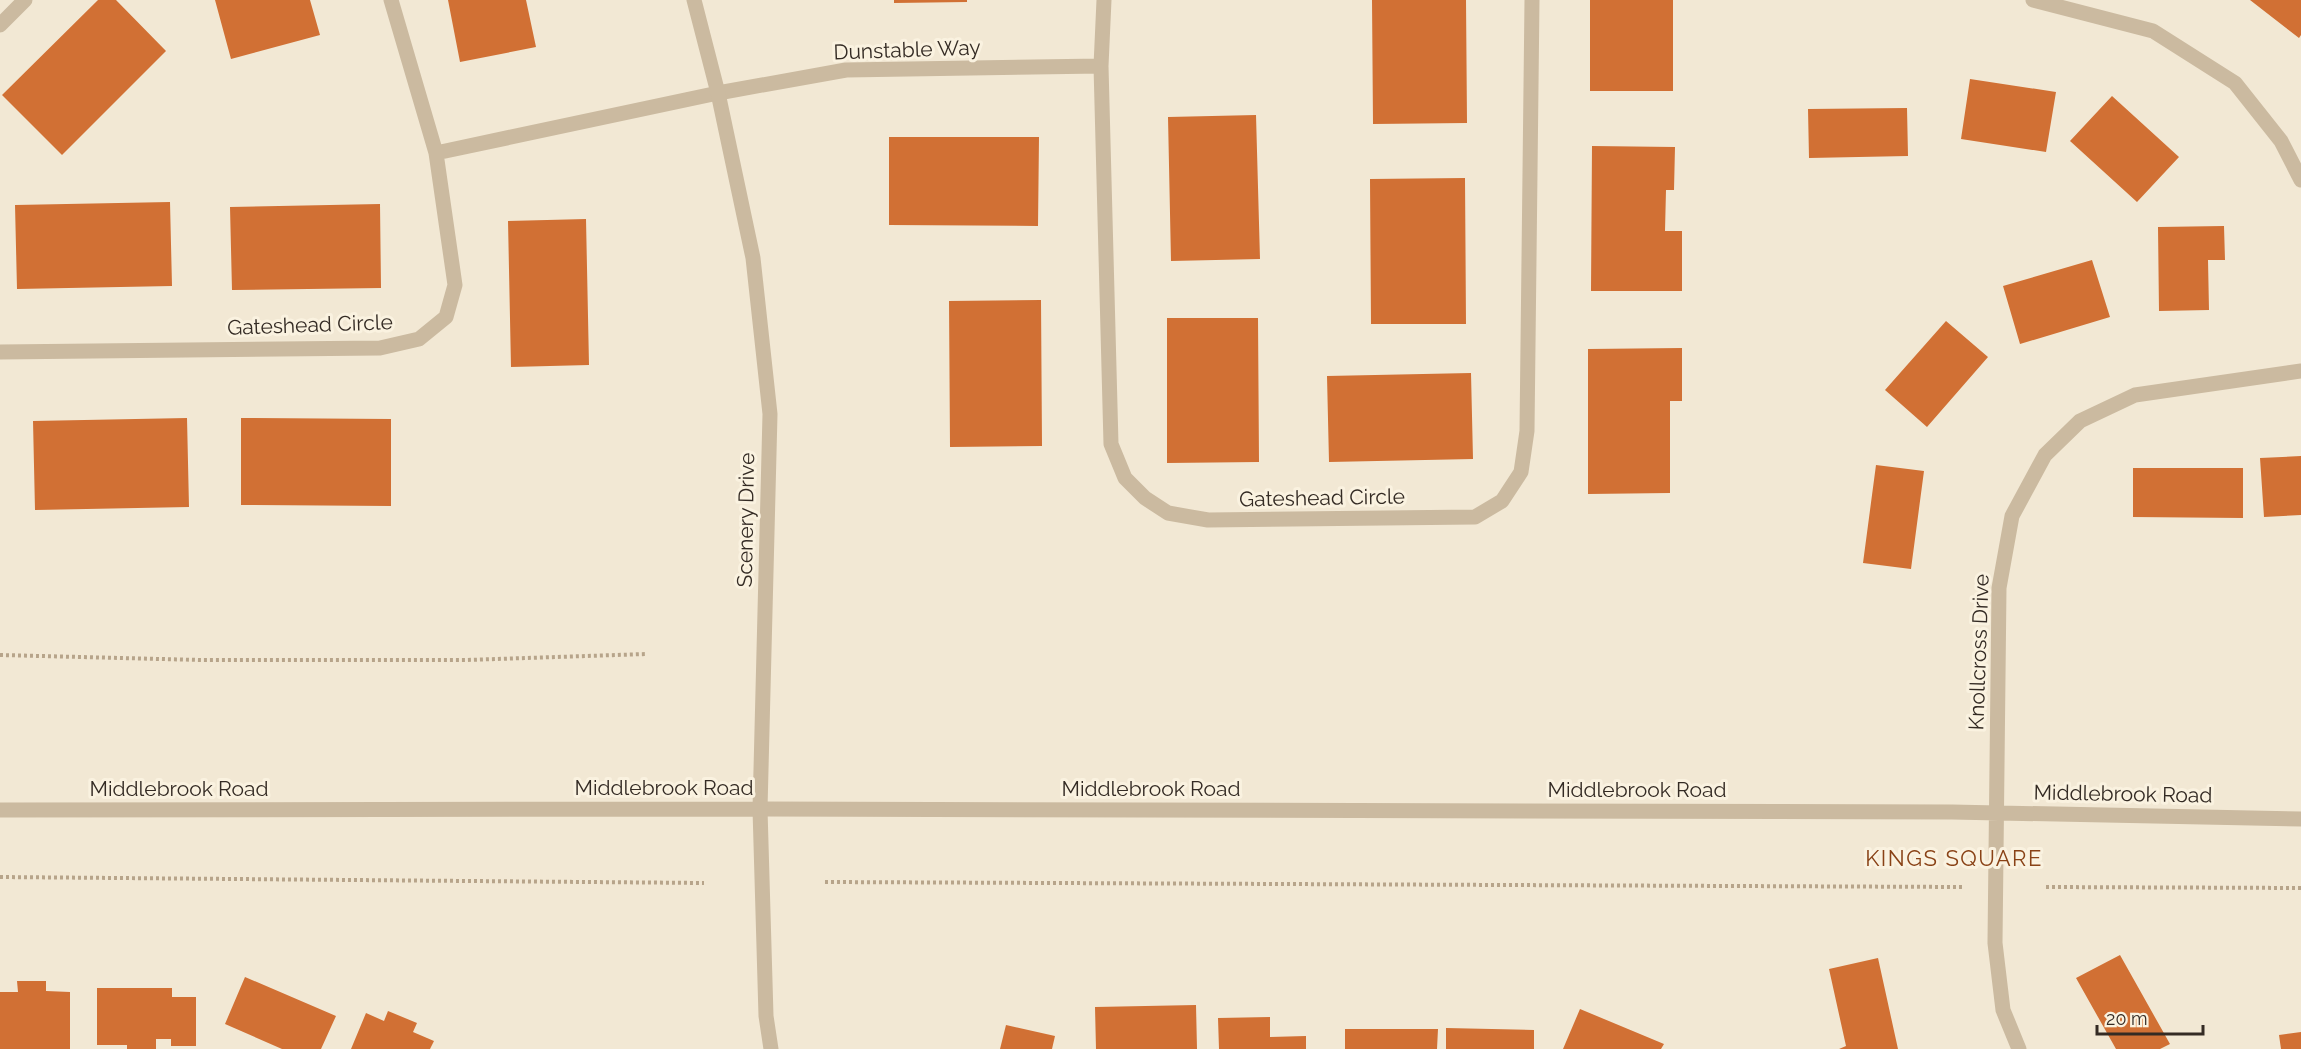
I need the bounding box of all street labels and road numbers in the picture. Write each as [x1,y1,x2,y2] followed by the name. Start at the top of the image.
[833,34,981,65] street label: Dunstable Way
[227,309,393,340] street label: Gateshead Circle
[732,452,759,588] street label: Scenery Drive
[1239,484,1405,511] street label: Gateshead Circle
[1963,573,1994,731] street label: Knollcross Drive
[575,775,754,800] street label: Middlebrook Road
[90,776,269,801] street label: Middlebrook Road
[1062,776,1241,801] street label: Middlebrook Road
[1548,777,1727,802] street label: Middlebrook Road
[2033,779,2213,808] street label: Middlebrook Road

